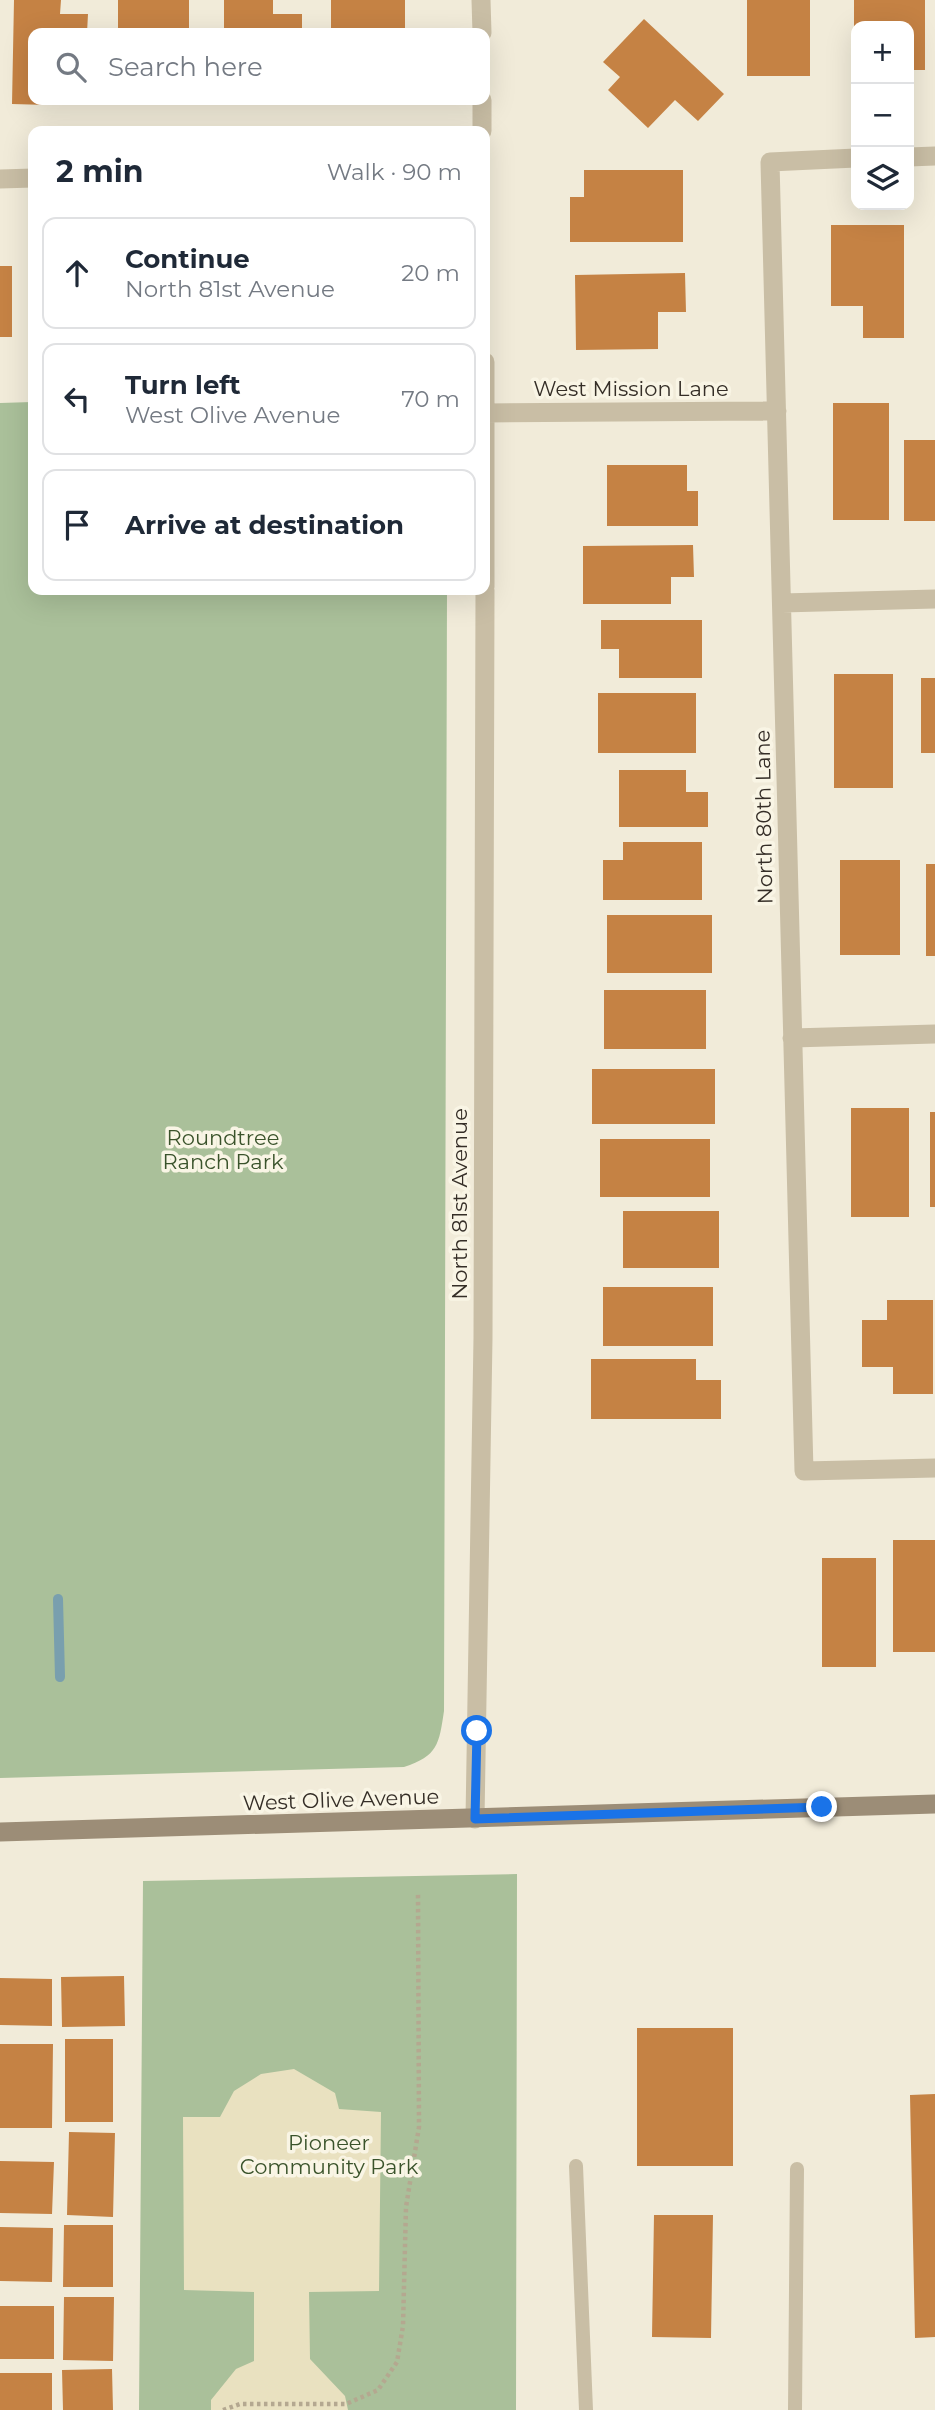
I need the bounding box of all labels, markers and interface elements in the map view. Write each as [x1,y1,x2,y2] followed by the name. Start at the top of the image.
[851,21,914,210] map controls
[851,21,914,84] button: +
[28,28,490,105] search box
[52,48,90,86] icon: search
[108,51,263,83] text: Search here
[851,84,914,147] button: −
[851,147,914,210] button: layers
[56,153,143,190] text: 2 min
[327,158,462,186] text: Walk · 90 m
[125,243,250,275] text: Continue
[58,254,96,292] icon: ahead
[401,259,460,287] text: 20 m
[125,275,335,303] text: North 81st Avenue
[125,369,241,401] text: Turn left
[533,376,729,401] street label: West Mission Lane
[58,380,96,418] icon: left
[401,385,460,413] text: 70 m
[125,401,340,429] text: West Olive Avenue
[58,506,96,544] icon: arrive
[125,509,404,541] text: Arrive at destination
[749,730,778,905] street label: North 80th Lane
[447,1108,472,1300] street label: North 81st Avenue
[163,1125,284,1174] park label: Roundtree Ranch Park
[461,1715,492,1746] route start
[242,1784,440,1815] street label: West Olive Avenue
[806,1791,837,1822] route end
[240,2130,419,2179] park label: Pioneer Community Park

